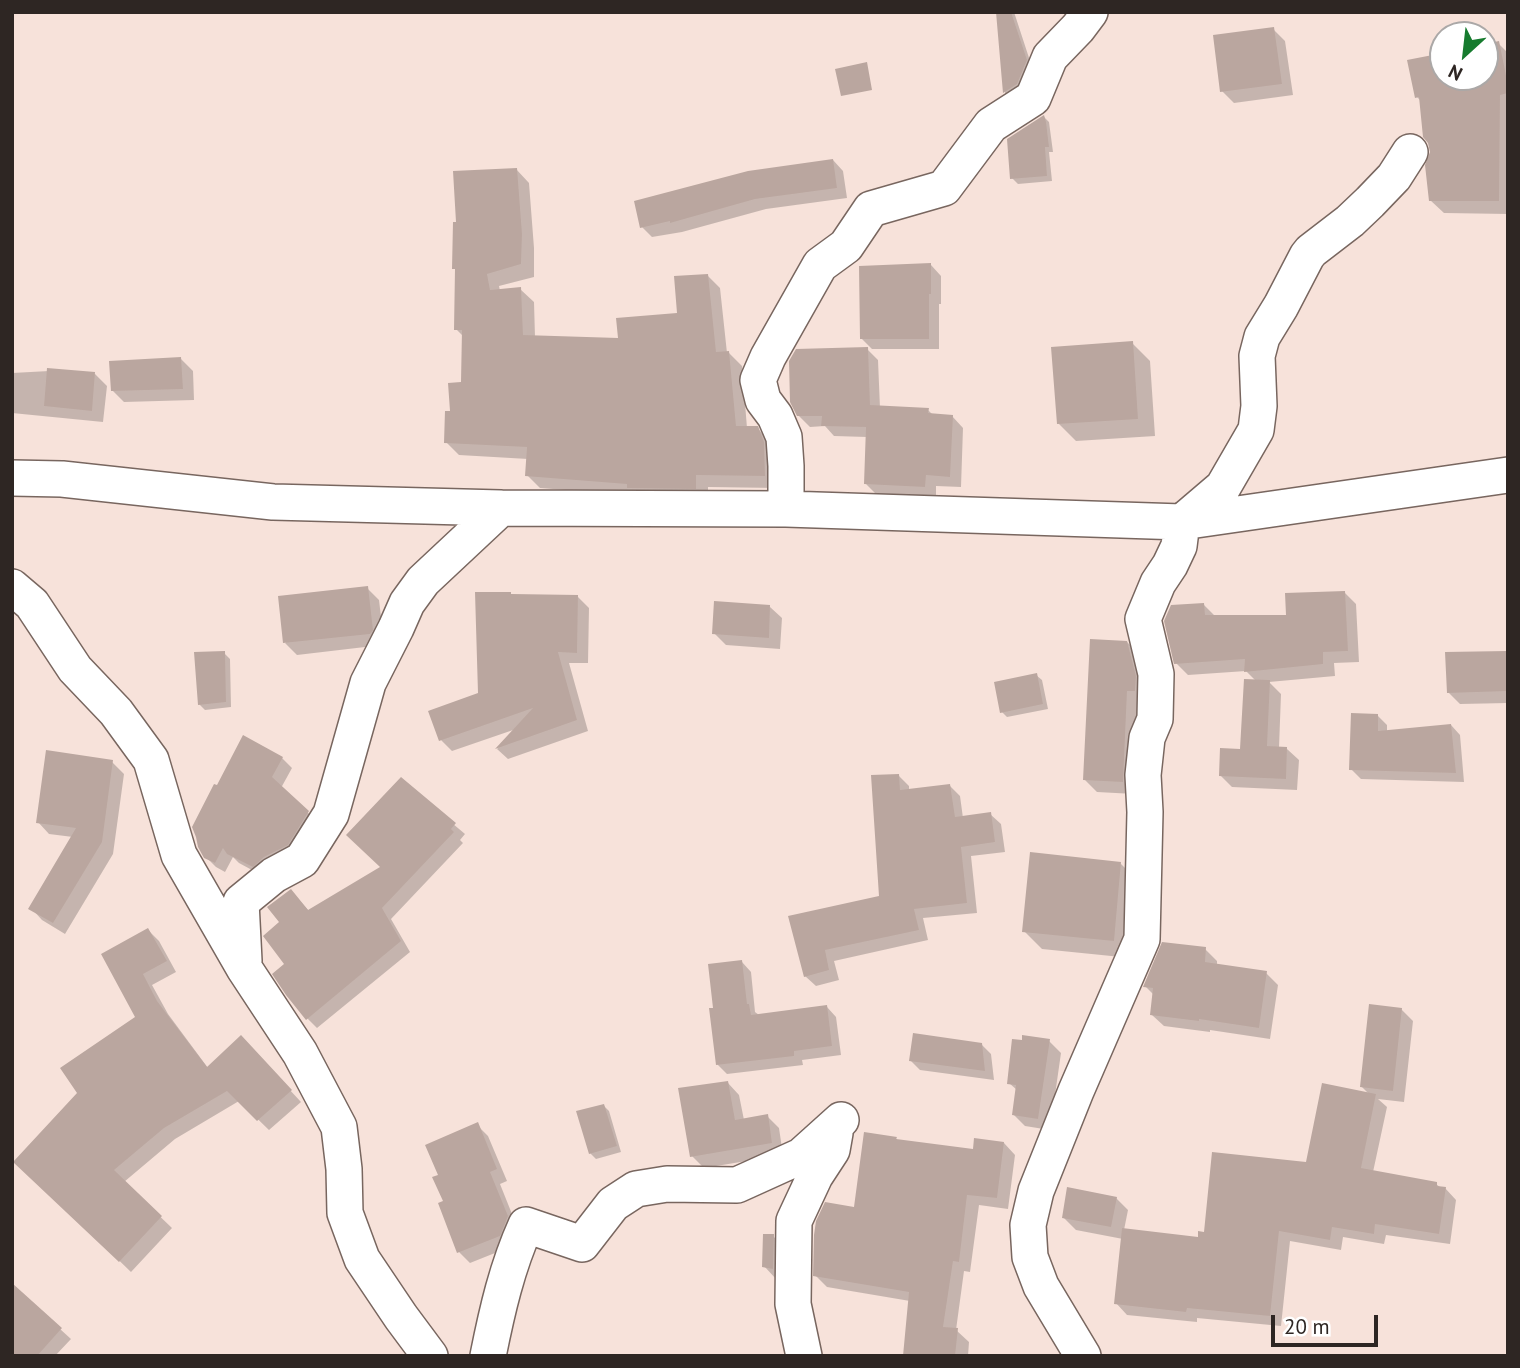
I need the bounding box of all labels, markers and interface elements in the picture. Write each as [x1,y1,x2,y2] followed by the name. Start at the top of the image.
[1429,21,1499,91] north arrow
[1444,59,1466,86] text: N
[1275,1302,1382,1346] scale bar
[1284,1313,1330,1340] text: 20 m

